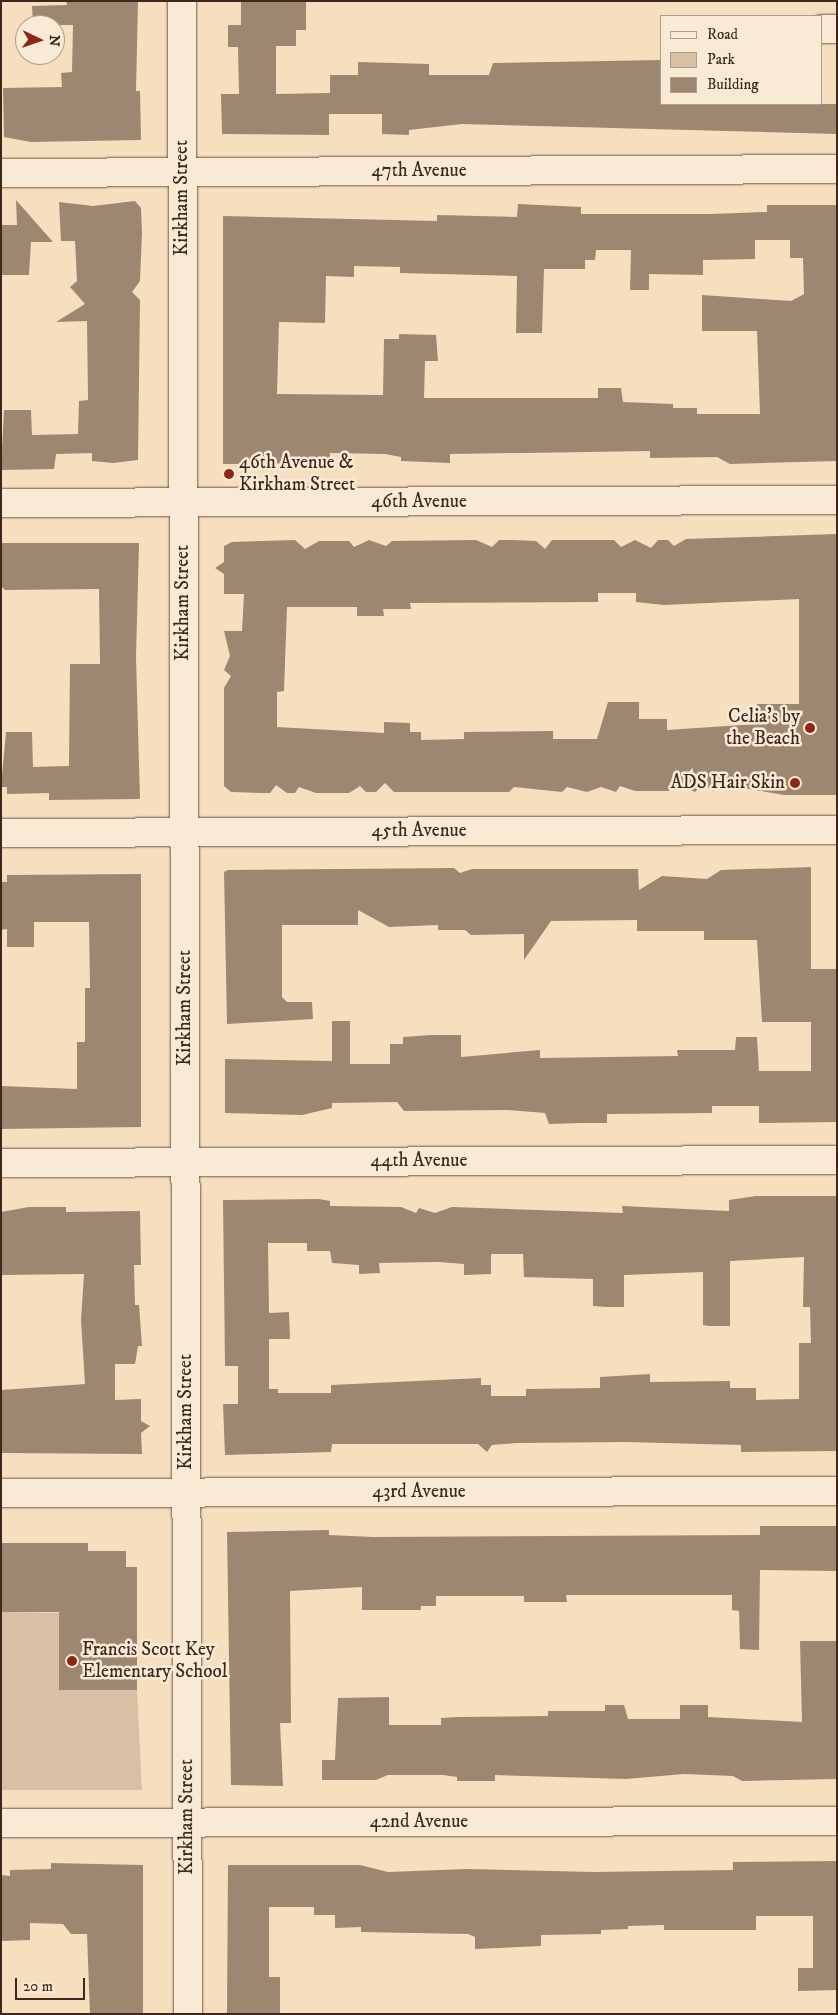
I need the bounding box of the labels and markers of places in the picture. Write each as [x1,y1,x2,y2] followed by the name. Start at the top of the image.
[239,452,355,496] place label: 46th Avenue & Kirkham Street
[223,468,235,480] marker: 46th Avenue & Kirkham Street
[726,706,800,750] place label: Celia's by the Beach
[804,722,816,734] marker: Celia's by the Beach
[670,772,785,794] place label: ADS Hair Skin
[789,777,801,789] marker: ADS Hair Skin
[82,1639,227,1683] place label: Francis Scott Key Elementary School
[66,1655,78,1667] marker: Francis Scott Key Elementary School

